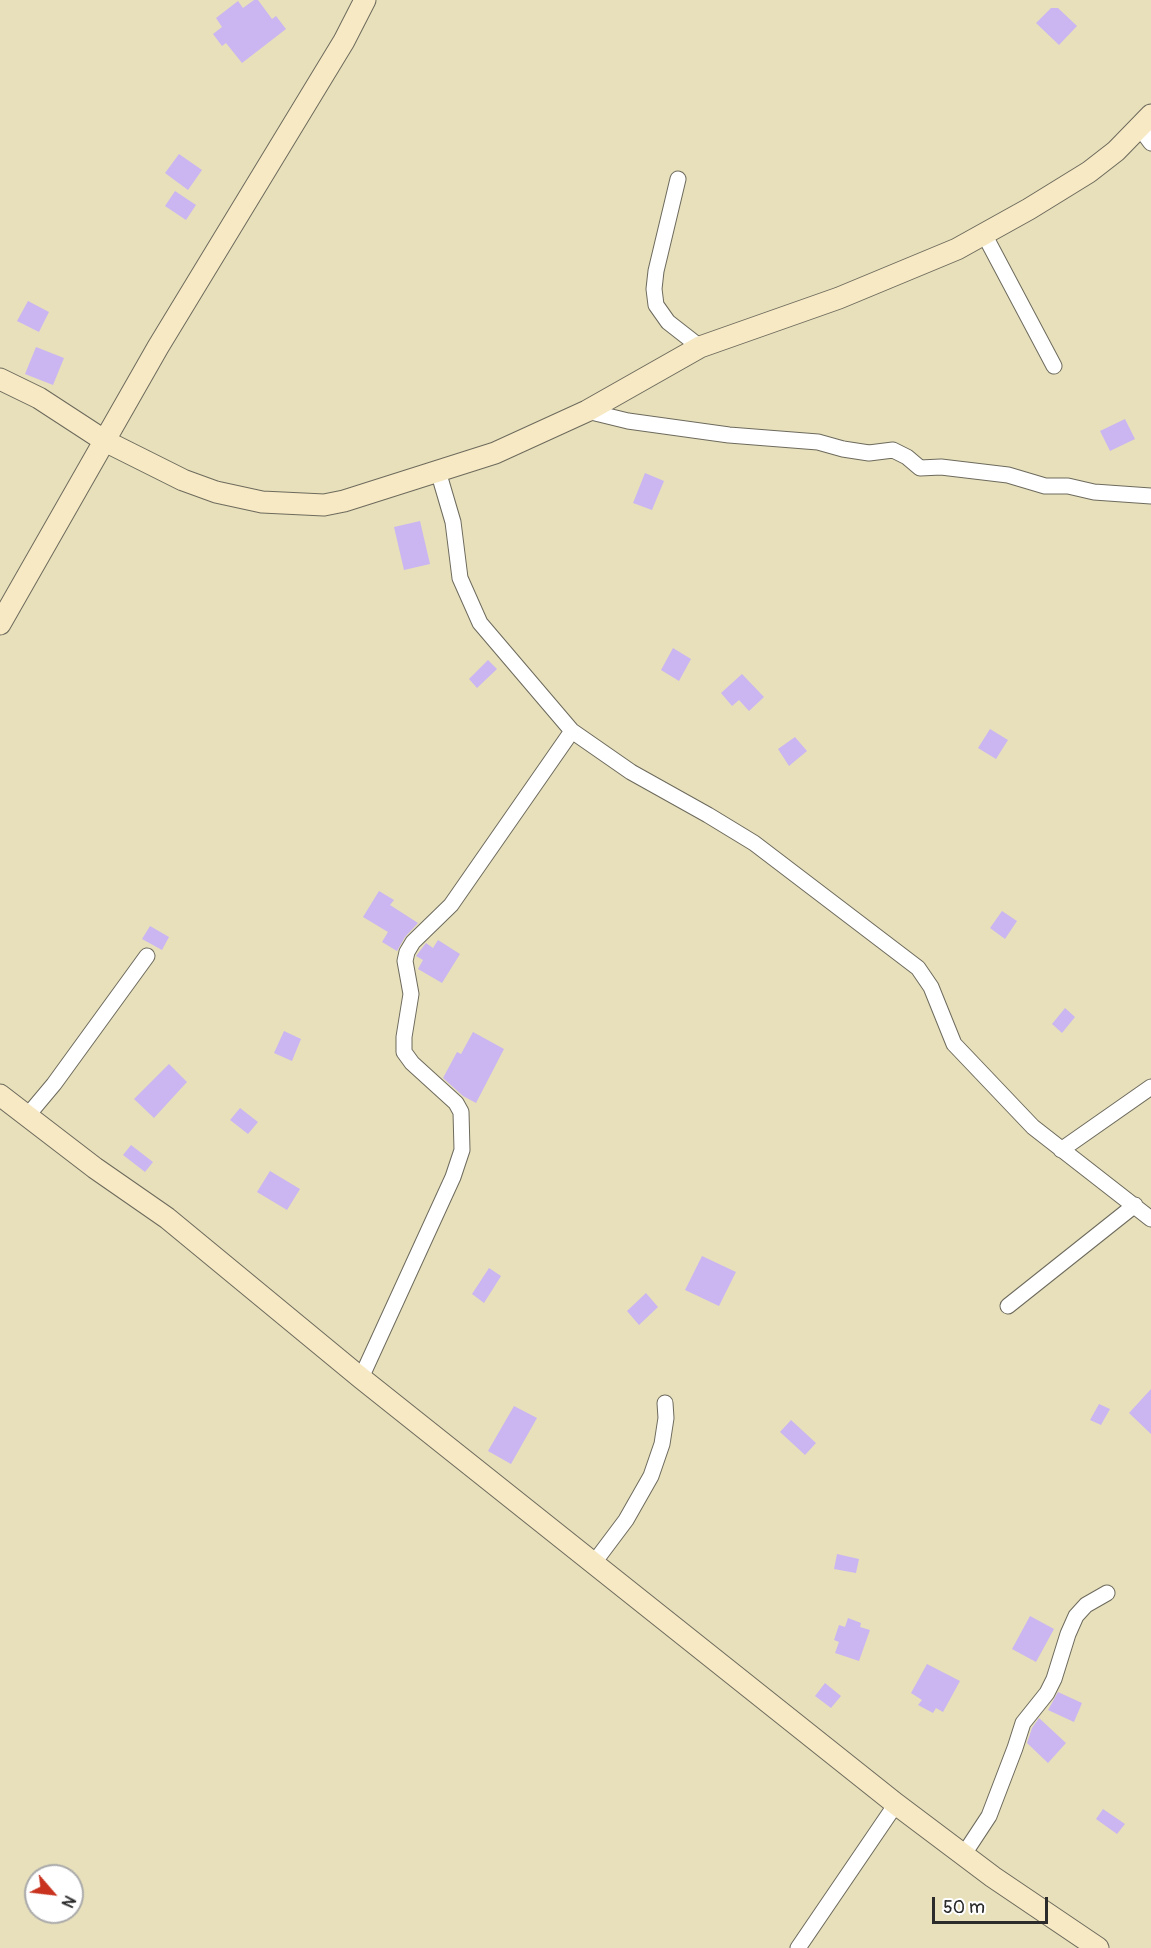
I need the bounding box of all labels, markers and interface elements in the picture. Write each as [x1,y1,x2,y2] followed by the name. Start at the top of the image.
[24,1864,84,1924] north arrow
[935,1885,1050,1923] scale bar
[57,1892,80,1911] text: N
[943,1896,985,1919] text: 50 m

